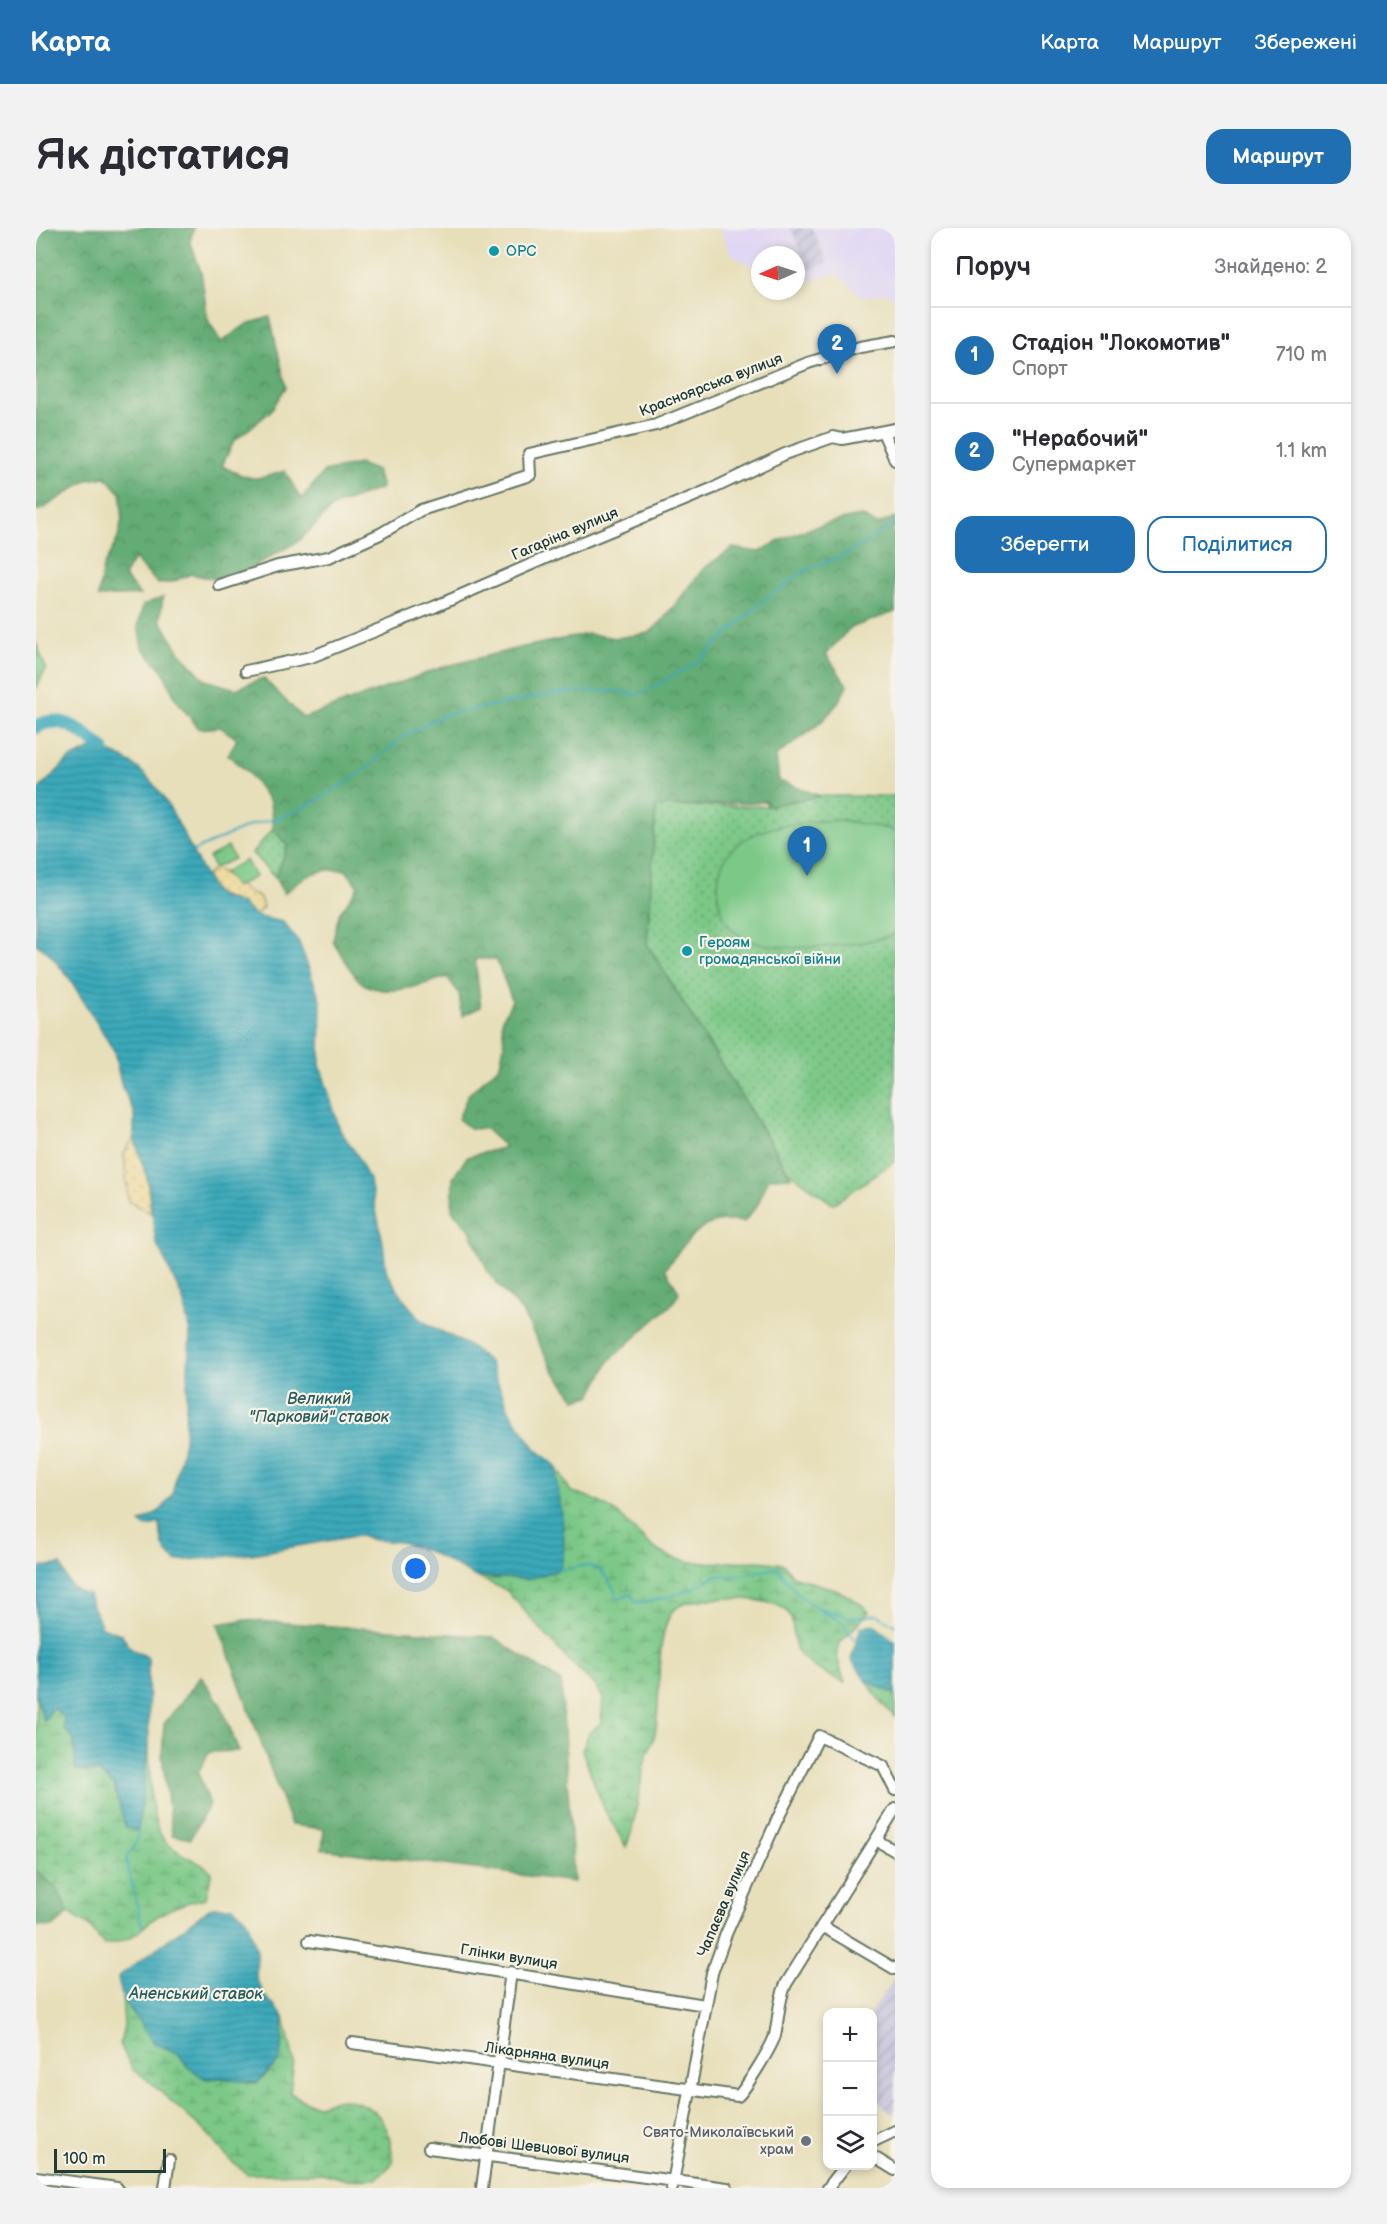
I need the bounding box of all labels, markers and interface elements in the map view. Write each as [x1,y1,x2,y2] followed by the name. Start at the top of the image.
[30,26,110,59] text: Карта
[1040,30,1099,55] text: Карта
[1132,30,1222,55] text: Маршрут
[1255,30,1357,55] text: Збережені
[1206,129,1351,184] button: Маршрут
[36,131,290,182] text: Як дістатися
[506,242,536,261] place label: ОРС
[487,244,501,258] marker: ОРС
[751,246,805,300] north arrow
[955,252,1031,283] text: Поруч
[1214,255,1327,279] text: Знайдено: 2
[818,324,856,374] pin: 2
[1012,330,1230,357] text: Стадіон "Локомотив"
[970,343,979,367] text: 1
[1276,343,1327,367] text: 710 m
[637,349,785,421] street label: Красноярська вулиця
[1012,357,1068,381] text: Спорт
[1012,426,1148,453] text: "Нерабочий"
[969,439,980,463] text: 2
[1276,439,1327,463] text: 1.1 km
[1012,453,1136,477] text: Супермаркет
[509,503,621,565] street label: Гагаріна вулиця
[955,516,1135,573] button: Зберегти
[1147,516,1327,573] button: Поділитися
[788,826,826,876] pin: 1
[699,933,841,969] place label: Героям громадянської війни
[680,944,694,958] marker: Героям громадянської війни
[249,1390,390,1427] water label: Великий "Парковий" ставок
[401,1554,430,1583] your location
[693,1848,755,1960] street label: Чапаєва вулиця
[459,1940,559,1974] street label: Глінки вулиця
[128,1985,263,2004] water label: Аненський ставок
[823,2008,877,2170] map controls
[823,2008,877,2062] button: +
[483,2038,610,2074] street label: Лікарняна вулиця
[823,2062,877,2116] button: −
[823,2116,877,2170] button: layers
[643,2123,794,2159] place label: Свято-Миколаївський храм
[457,2128,630,2168] street label: Любові Шевцової вулиця
[799,2134,813,2148] marker: Свято-Миколаївський храм
[54,2146,166,2174] scale bar
[63,2150,106,2169] text: 100 m

